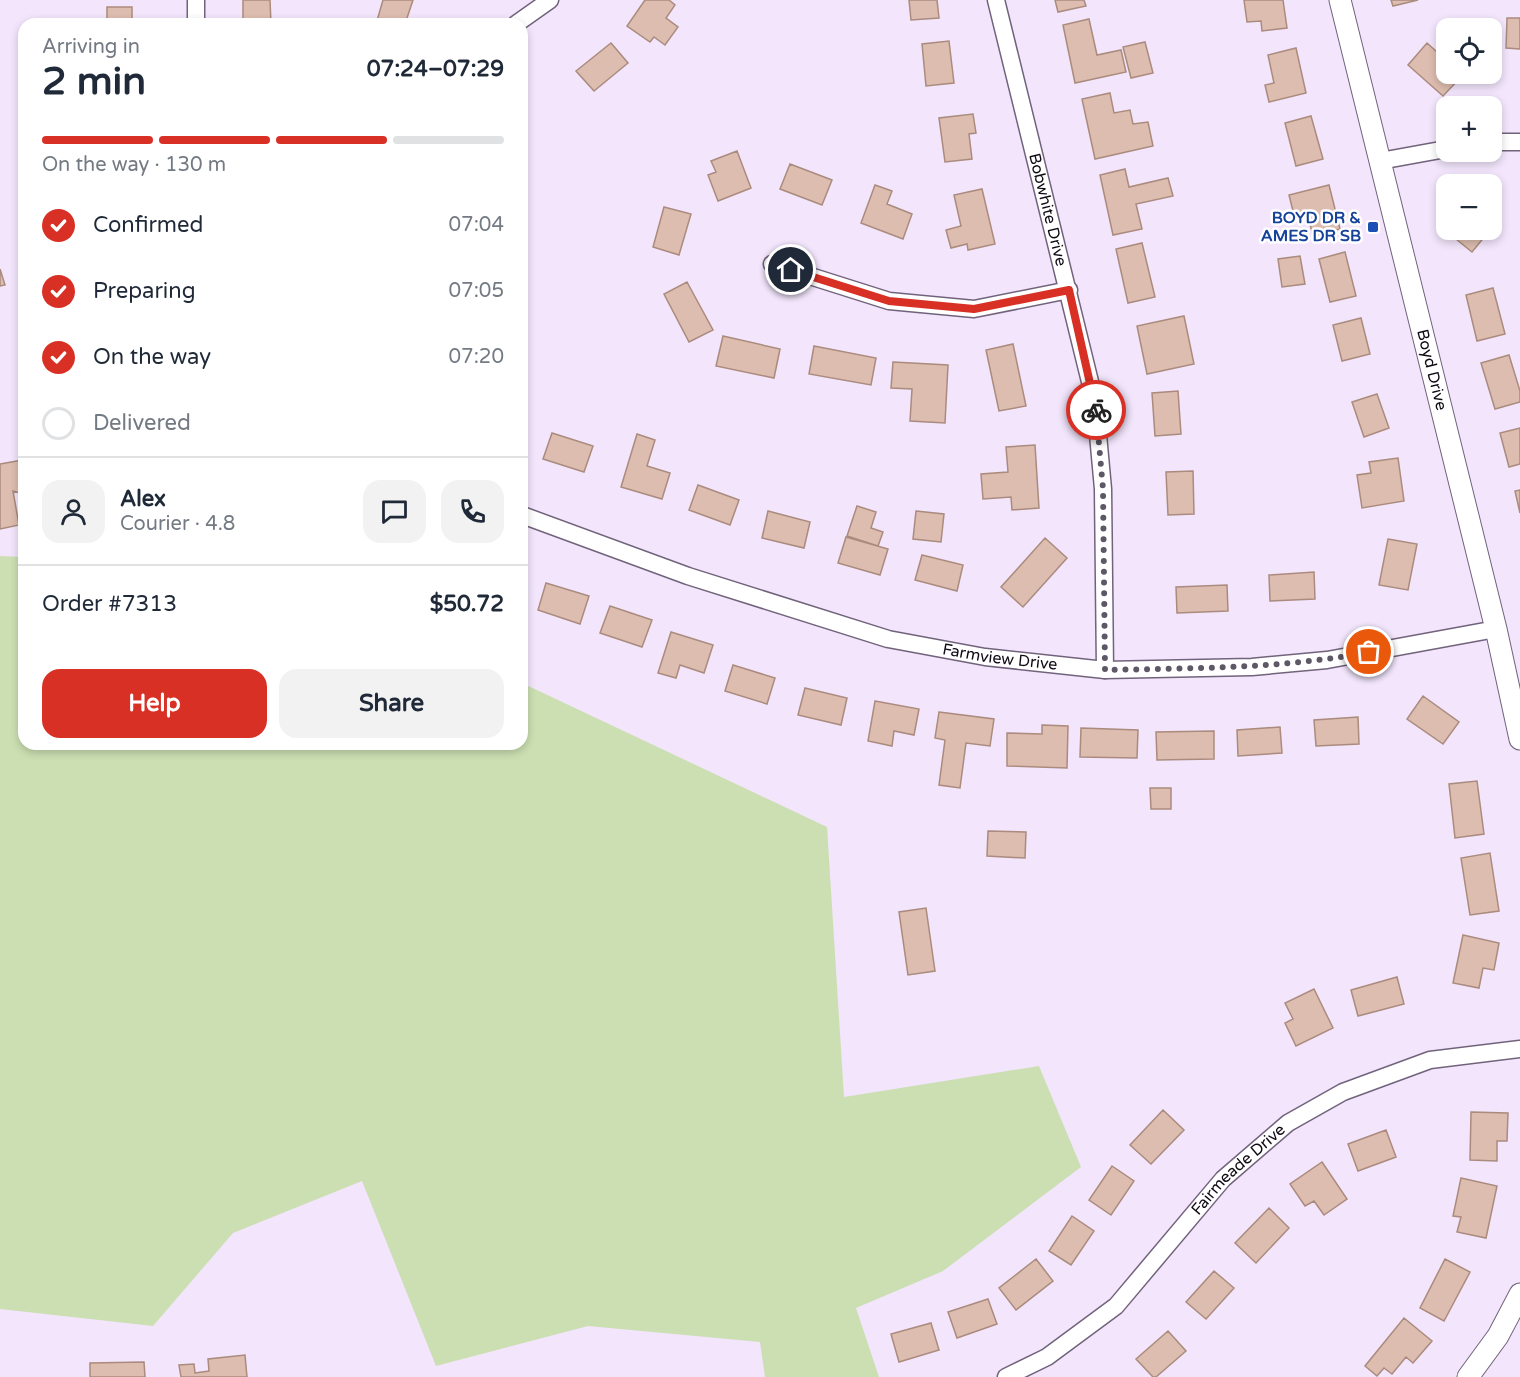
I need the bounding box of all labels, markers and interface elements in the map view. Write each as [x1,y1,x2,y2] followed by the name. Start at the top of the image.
[1436,18,1502,240] map controls
[1436,18,1502,84] button: locate
[42,35,140,59] text: Arriving in
[367,56,504,82] text: 07:24–07:29
[42,58,146,105] text: 2 min
[1436,96,1502,162] button: +
[1024,151,1071,268] street label: Bobwhite Drive
[42,153,226,177] text: On the way · 130 m
[1436,174,1502,240] button: −
[1261,208,1361,246] place label: BOYD DR & AMES DR SB
[42,209,75,242] icon: check
[93,212,203,238] text: Confirmed
[449,213,504,237] text: 07:04
[1366,220,1380,234] marker: BOYD DR & AMES DR SB
[765,244,816,295] pin
[774,253,807,286] icon: home
[42,275,75,308] icon: check
[93,278,196,304] text: Preparing
[449,279,504,303] text: 07:05
[1412,327,1451,412] street label: Boyd Drive
[42,341,75,374] icon: check
[93,344,211,370] text: On the way
[449,345,504,369] text: 07:20
[1066,380,1126,440] courier
[1080,394,1113,427] icon: bike
[93,410,191,436] text: Delivered
[42,480,105,543] button: person
[363,480,426,543] button: chat
[441,480,504,543] button: phone
[120,486,166,512] text: Alex
[120,512,235,536] text: Courier · 4.8
[42,591,177,617] text: Order #7313
[430,591,504,617] text: $50.72
[1343,626,1394,677] pin
[1352,635,1385,668] icon: bag
[941,639,1058,675] street label: Farmview Drive
[42,669,267,738] button: Help
[279,669,504,738] button: Share
[1187,1120,1289,1219] street label: Fairmeade Drive

